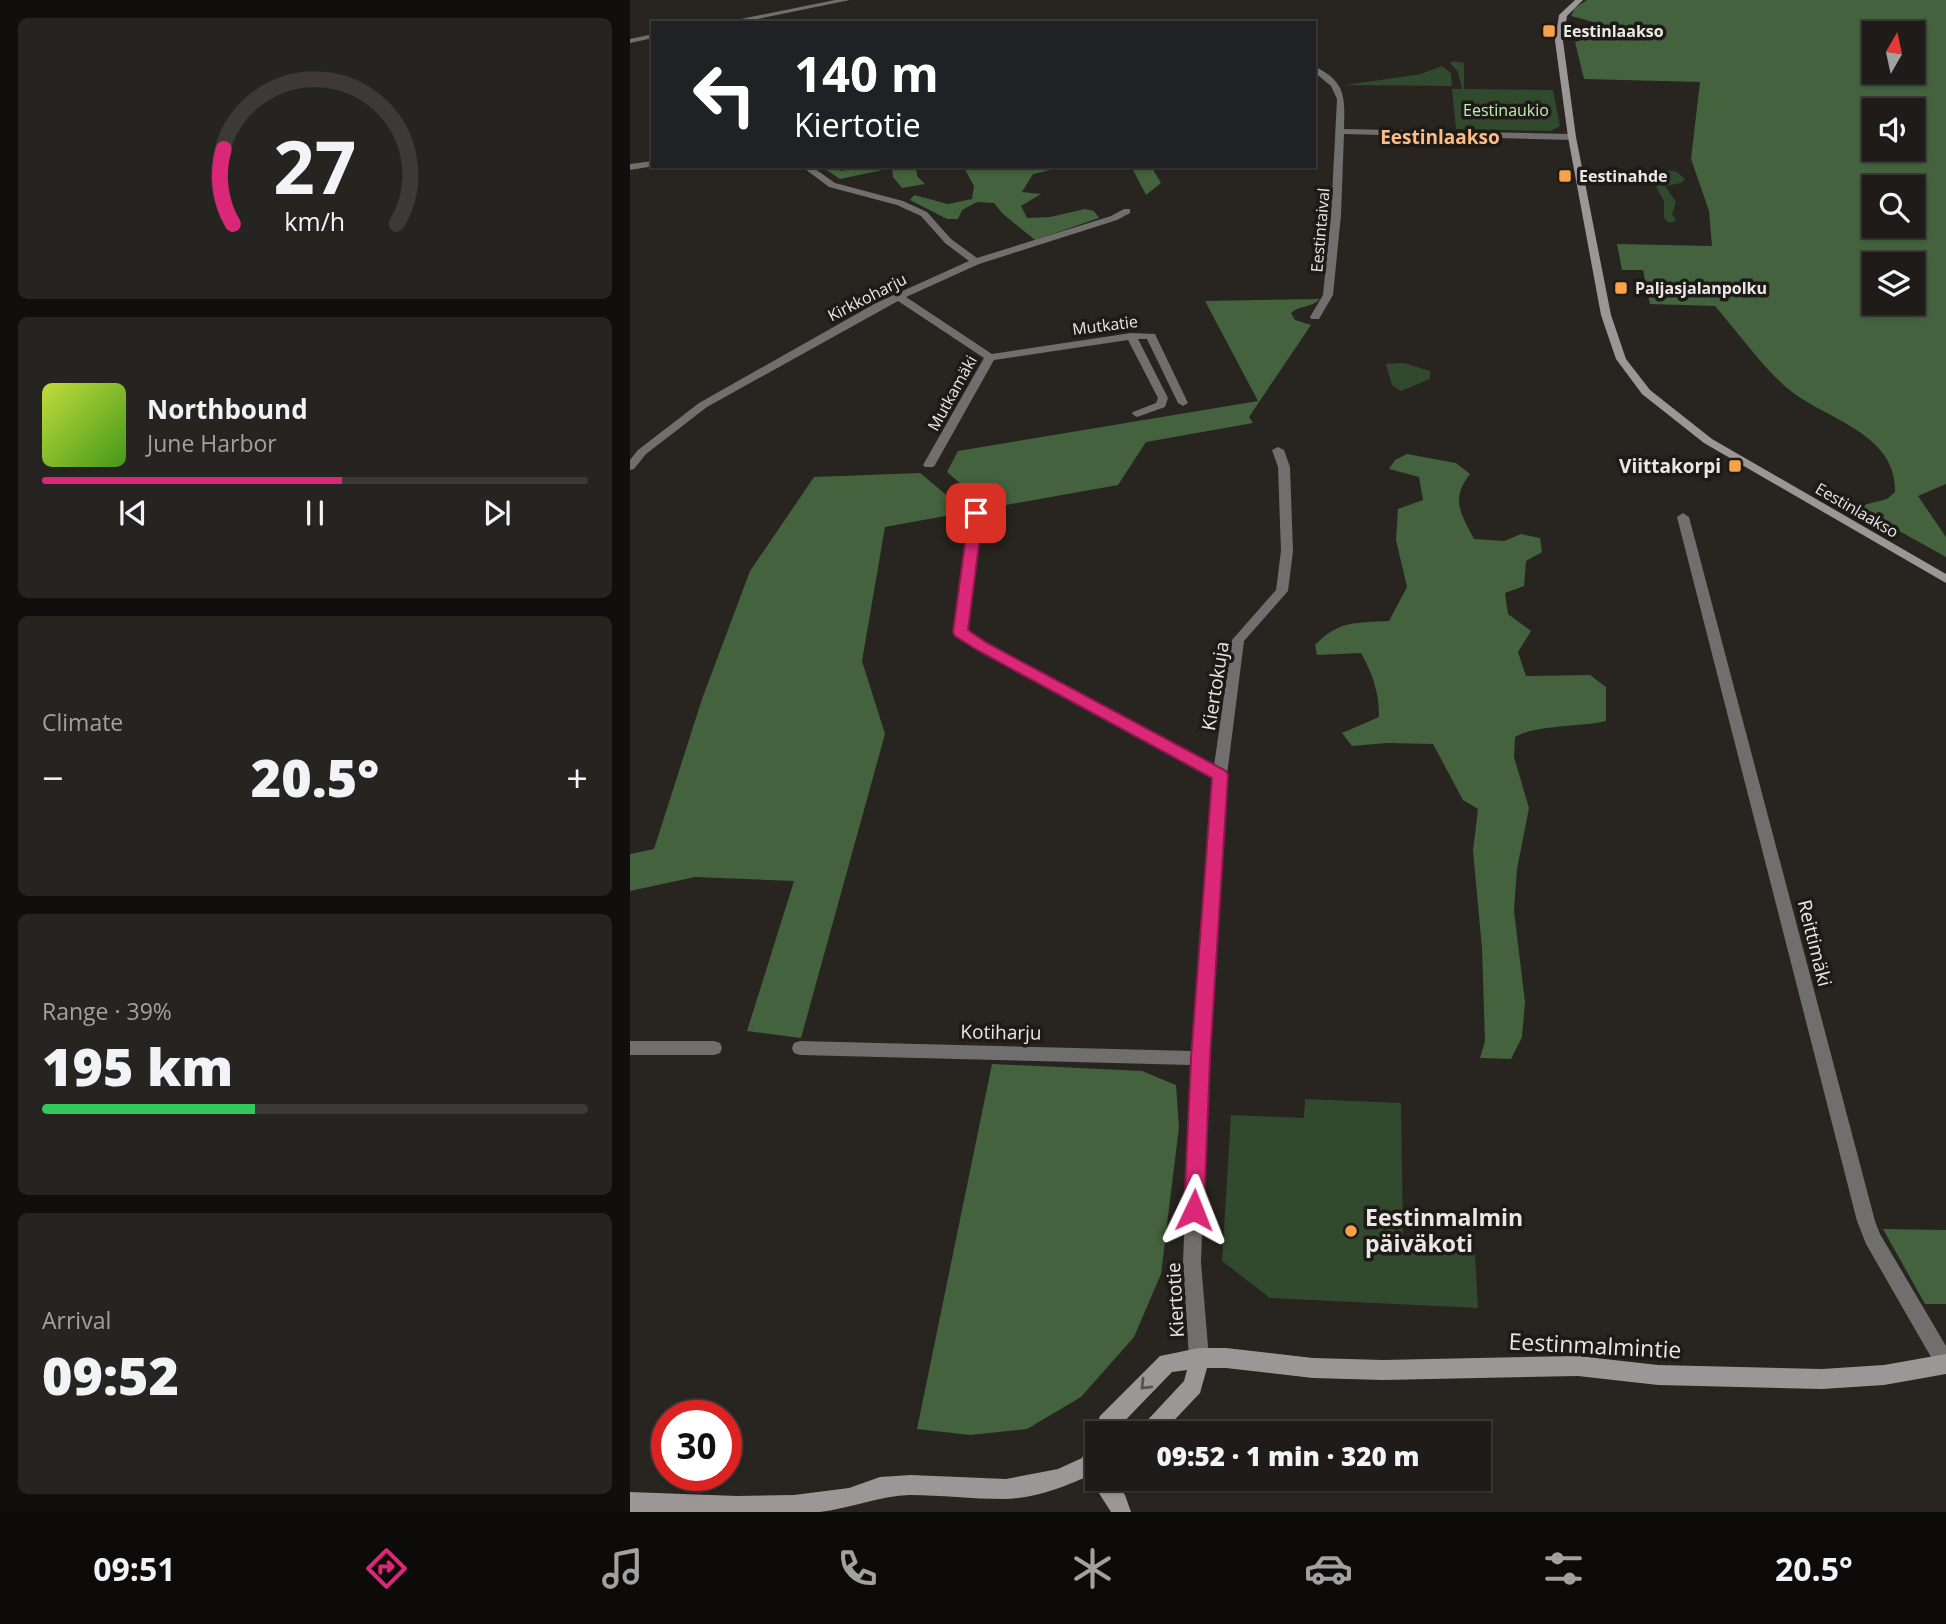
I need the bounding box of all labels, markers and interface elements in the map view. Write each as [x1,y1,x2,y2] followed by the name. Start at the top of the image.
[1563,20,1664,42] place label: Eestinlaakso
[1862,21,1925,84] north arrow
[1862,21,1925,315] map controls
[1541,23,1557,39] marker: Eestinlaakso
[794,40,939,106] text: 140 m
[679,49,770,140] icon: left
[1862,98,1925,161] button: sound
[1463,99,1549,121] park label: Eestinaukio
[794,103,921,146] text: Kiertotie
[273,117,357,216] text: 27
[1380,124,1500,150] district label: Eestinlaakso
[1579,165,1667,187] place label: Eestinahde
[1557,168,1573,184] marker: Eestinahde
[1862,175,1925,238] button: search
[1305,187,1335,273] street label: Eestintaival
[285,204,345,238] text: km/h
[1862,252,1925,315] button: layers
[824,268,910,326] street label: Kirkkoharju
[1635,277,1767,299] place label: Paljasjalanpolku
[1613,280,1629,296] marker: Paljasjalanpolku
[1071,310,1139,340] street label: Mutkatie
[922,351,982,435] street label: Mutkamäki
[147,391,308,427] text: Northbound
[147,427,277,459] text: June Harbor
[1619,453,1721,479] place label: Viittakorpi
[1727,458,1743,474] marker: Viittakorpi
[1811,477,1903,543] street label: Eestinlaakso
[946,483,1006,543] pin
[114,494,152,532] icon: previous
[296,494,334,532] icon: pause
[478,494,516,532] icon: next
[957,494,995,532] icon: arrive
[1195,639,1235,733] street label: Kiertokuja
[42,706,123,738] text: Climate
[251,741,379,812] text: 20.5°
[42,751,64,803] text: −
[566,751,588,803] text: +
[1792,897,1838,989] street label: Reittimäki
[42,995,172,1027] text: Range · 39%
[960,1018,1042,1046] street label: Kotiharju
[42,1030,233,1101] text: 195 km
[1157,1173,1231,1247] position arrow
[1365,1201,1523,1259] place label: Eestinmalmin päiväkoti
[1343,1223,1359,1239] marker: Eestinmalmin päiväkoti
[1160,1262,1190,1338] street label: Kiertotie
[42,1304,111,1336] text: Arrival
[1508,1325,1682,1366] street label: Eestinmalmintie
[42,1339,179,1410] text: 09:52
[1140,1377,1153,1390] one-way arrow
[651,1400,742,1491] speed limit sign: 30
[1157,1438,1419,1474] text: 09:52 · 1 min · 320 m
[362,1544,411,1593] icon: directions
[598,1544,647,1593] icon: music
[833,1544,882,1593] icon: phone
[1068,1544,1117,1593] icon: climate
[1304,1544,1353,1593] icon: car
[1539,1544,1588,1593] icon: filters
[93,1547,176,1590] text: 09:51
[1775,1547,1853,1590] text: 20.5°

